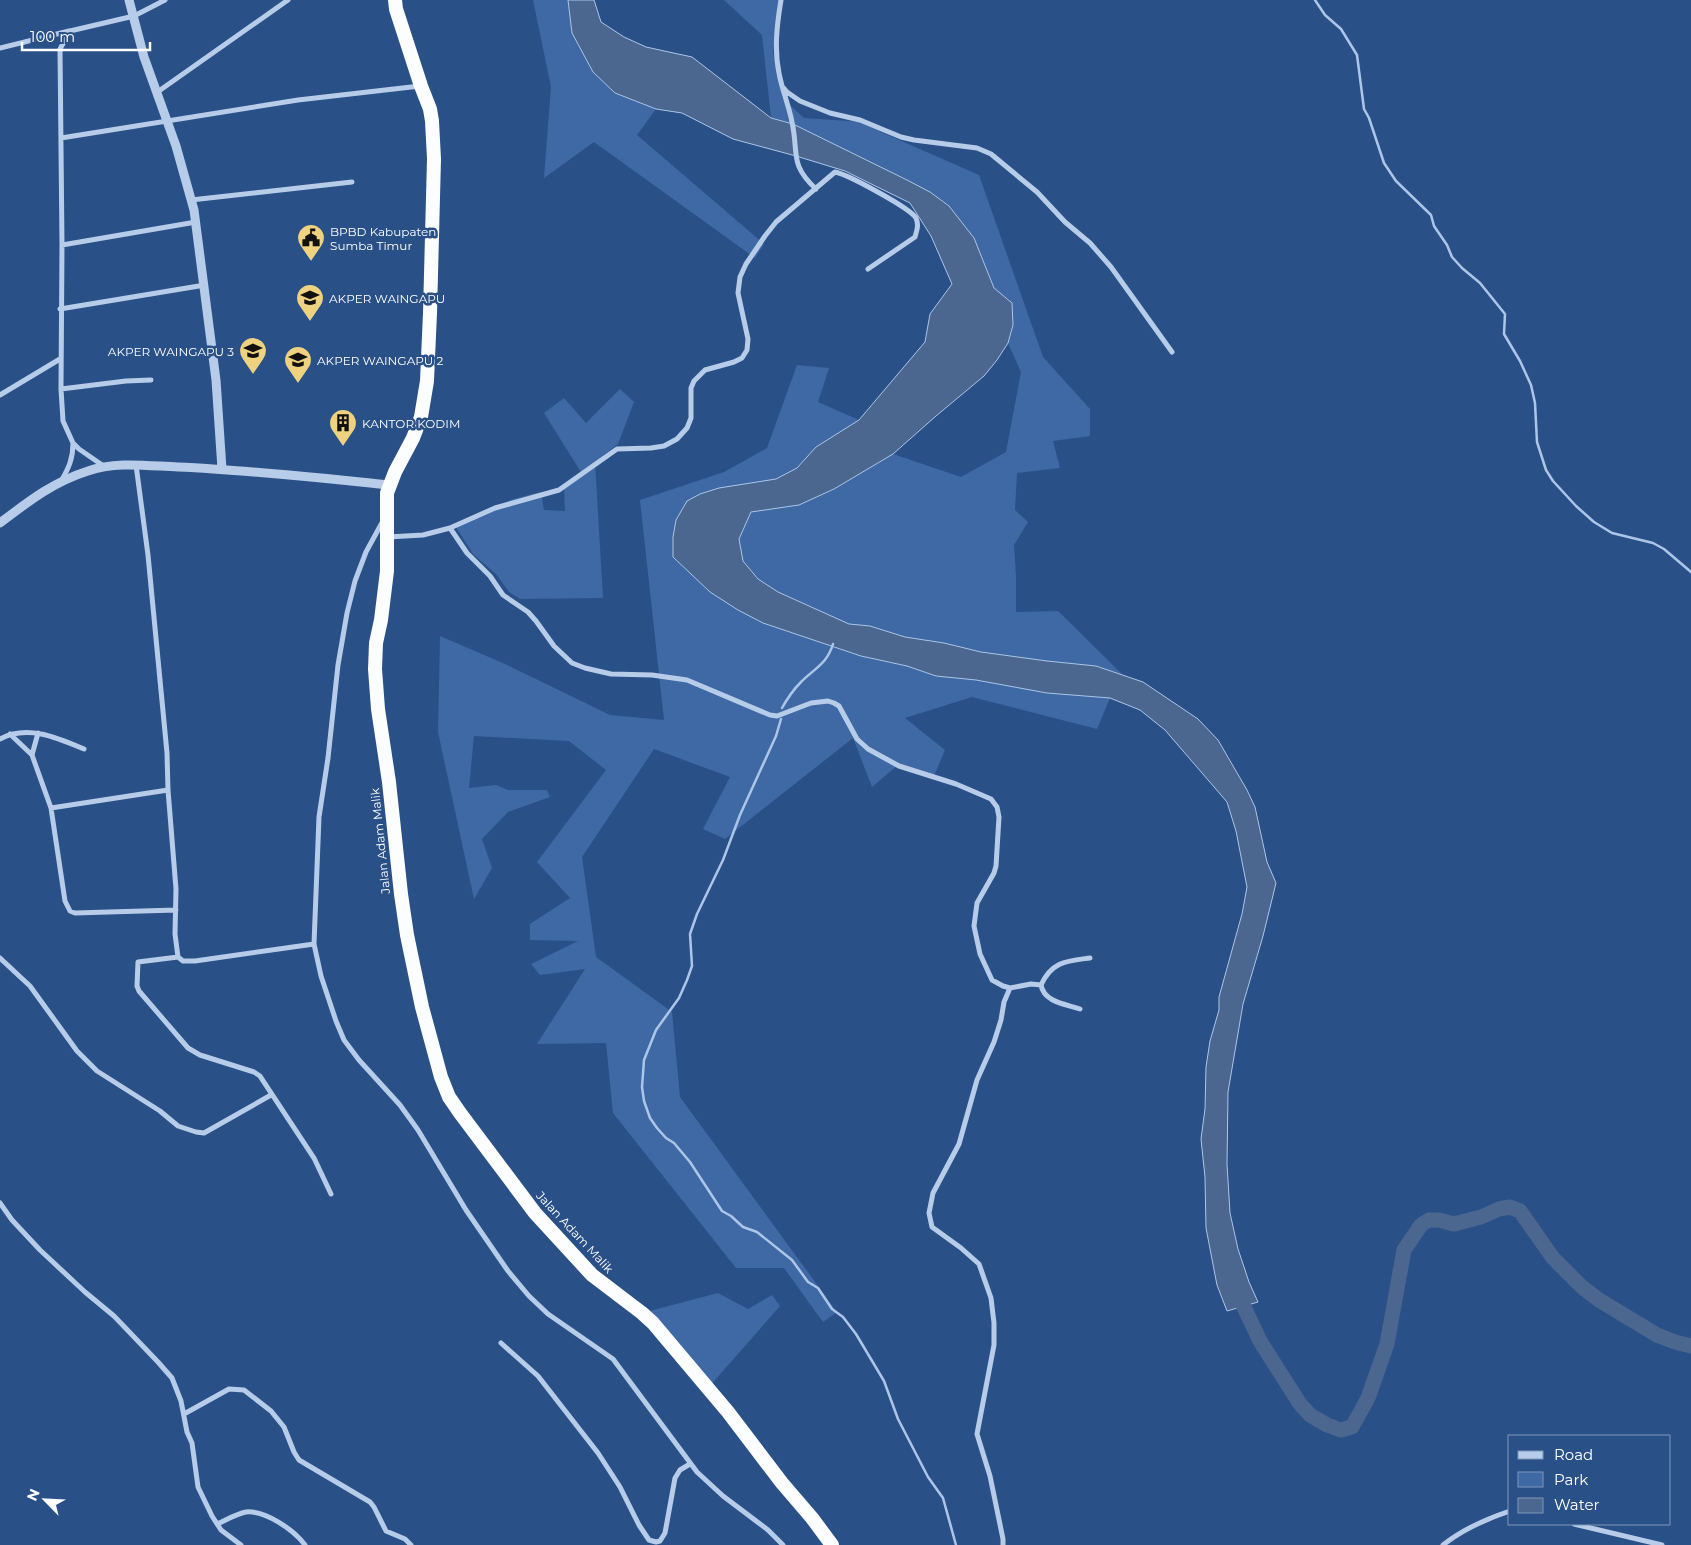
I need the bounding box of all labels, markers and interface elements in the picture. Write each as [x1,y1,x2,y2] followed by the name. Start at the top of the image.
[22,20,150,52] scale bar
[30,27,75,46] text: 100 m
[296,223,326,262] public building icon: BPBD Kabupaten Sumba Timur
[330,224,436,253] place label: BPBD Kabupaten Sumba Timur
[295,283,325,322] school or university icon: AKPER WAINGAPU
[329,291,445,306] place label: AKPER WAINGAPU
[238,336,268,375] school or university icon: AKPER WAINGAPU 3
[108,344,234,359] place label: AKPER WAINGAPU 3
[283,345,313,384] school or university icon: AKPER WAINGAPU 2
[317,353,443,368] place label: AKPER WAINGAPU 2
[328,408,358,447] building icon: KANTOR KODIM
[362,416,460,431] place label: KANTOR KODIM
[367,786,393,896] street label: Jalan Adam Malik
[533,1187,617,1277] street label: Jalan Adam Malik
[1508,1435,1671,1525] legend
[1554,1445,1593,1464] text: Road
[1554,1470,1588,1489] text: Park
[20,1475,70,1525] north arrow
[23,1486,44,1504] text: N
[1554,1495,1600,1514] text: Water

